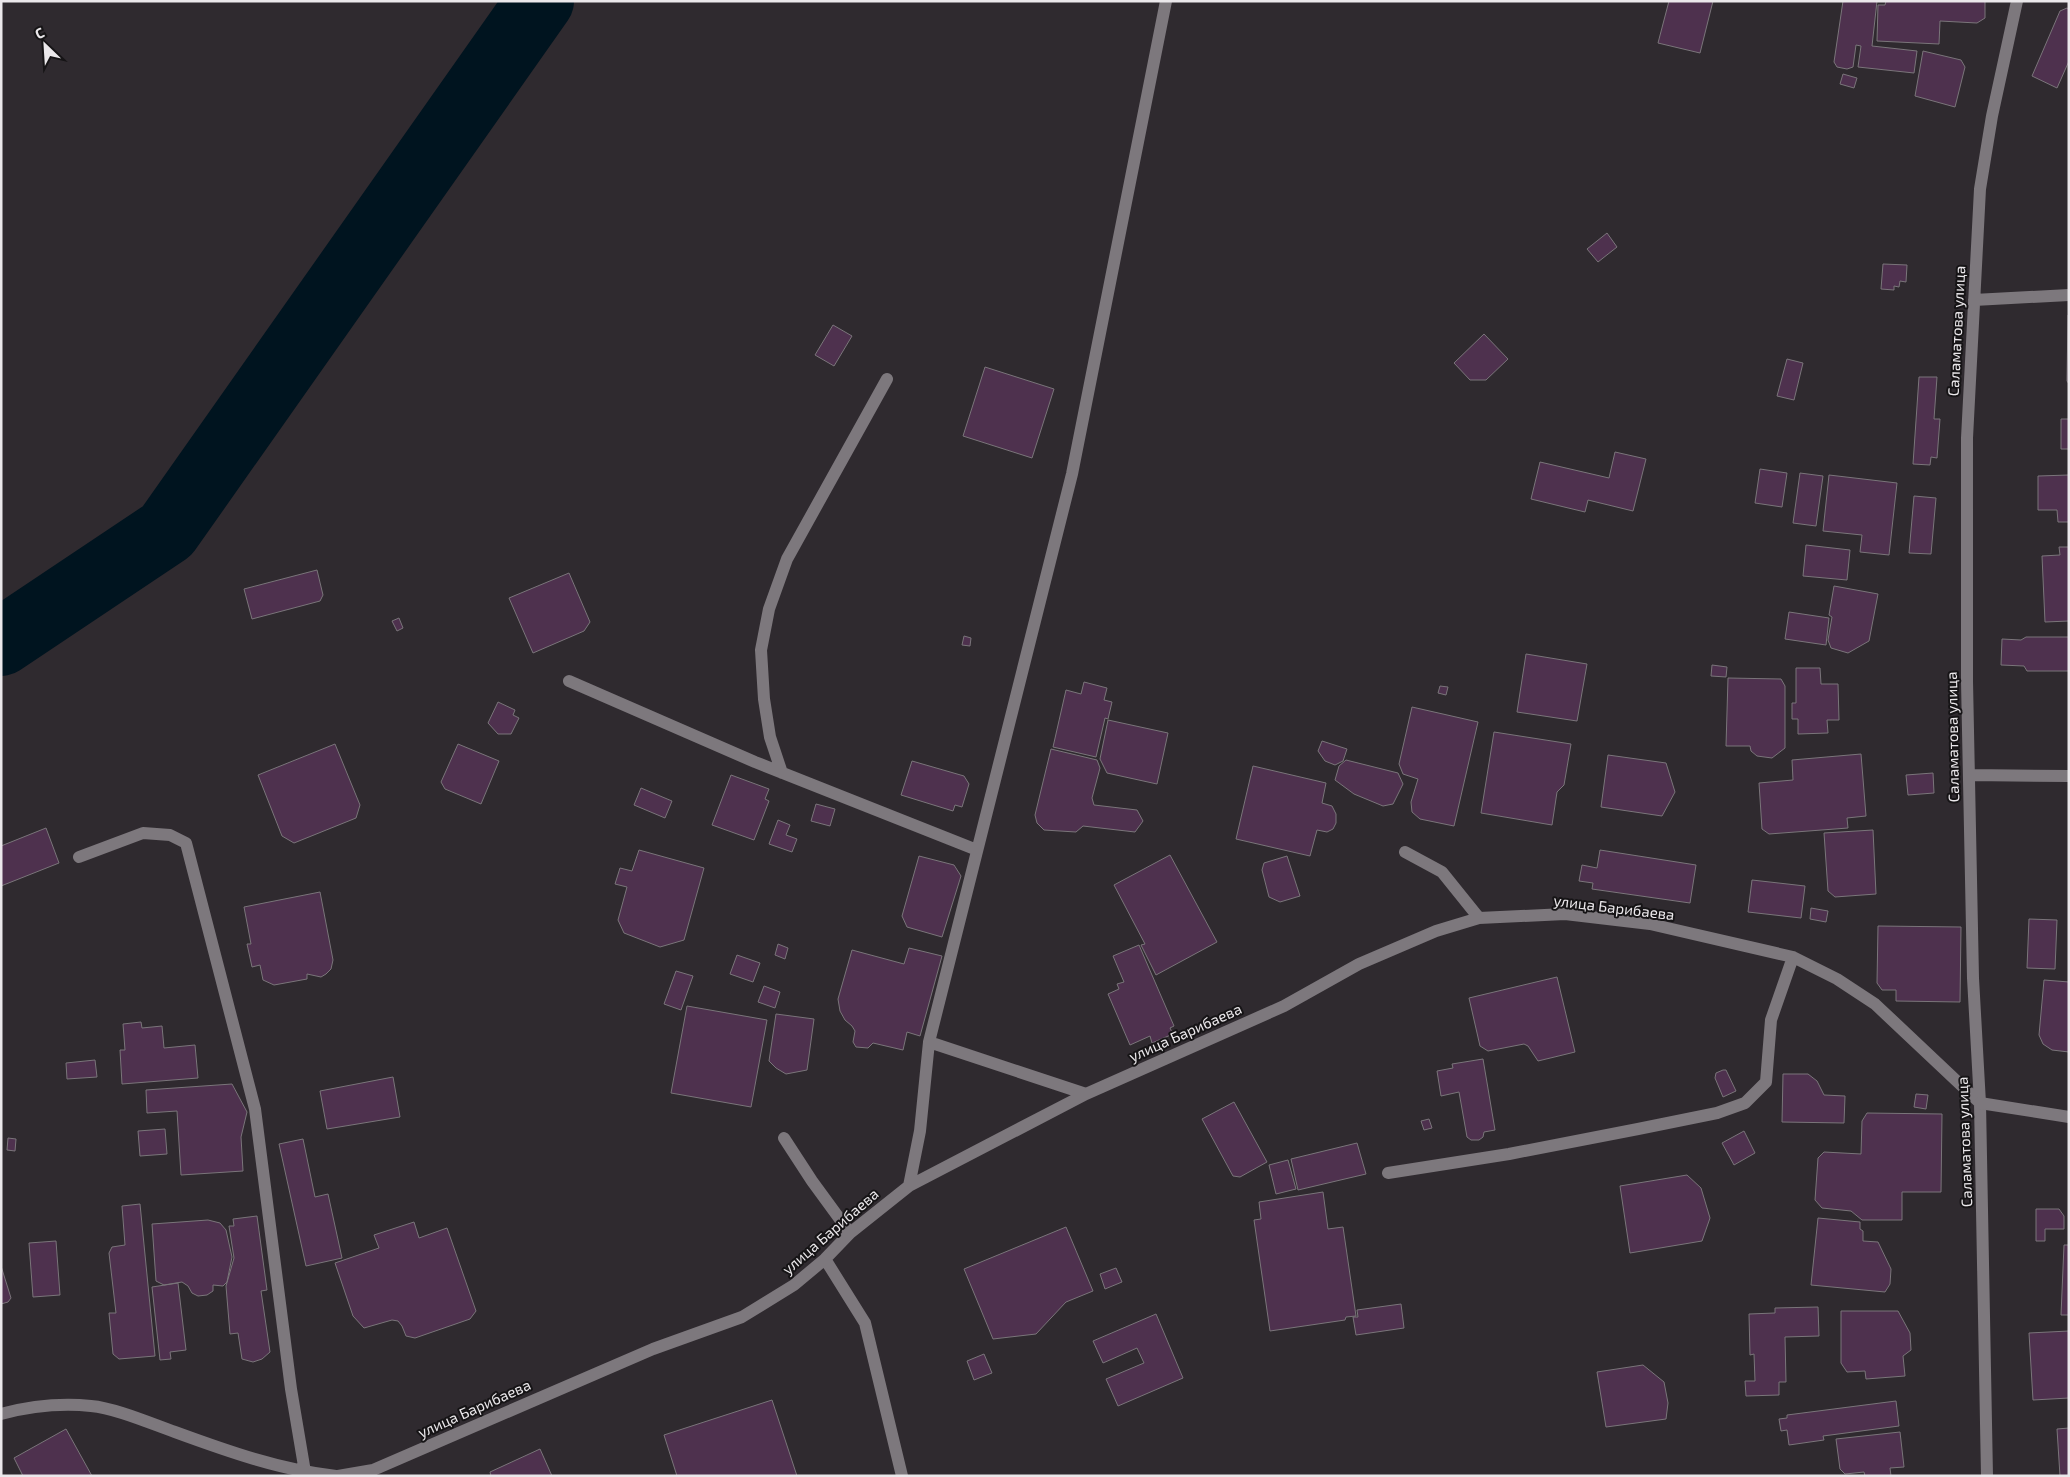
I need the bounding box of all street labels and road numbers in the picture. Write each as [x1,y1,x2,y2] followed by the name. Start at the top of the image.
[1944,265,1969,397] street label: Саламатова улица
[1942,671,1963,802] street label: Саламатова улица
[1552,891,1675,924] street label: улица Барибаева
[1126,999,1245,1066] street label: улица Барибаева
[1953,1076,1976,1208] street label: Саламатова улица
[778,1184,882,1278] street label: улица Барибаева
[415,1375,534,1442] street label: улица Барибаева

